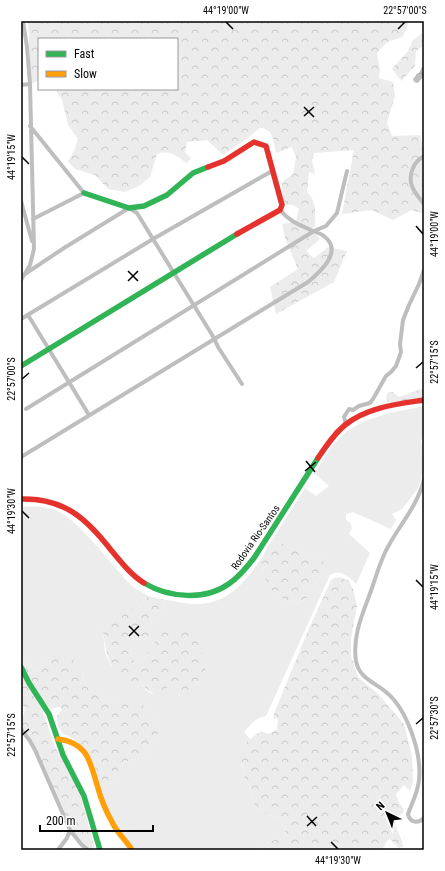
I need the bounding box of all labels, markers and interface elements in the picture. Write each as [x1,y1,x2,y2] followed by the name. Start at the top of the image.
[203,5,249,16] text: 44°19'00"W
[383,5,427,16] text: 22°57'00"S
[38,38,178,90] legend
[74,47,95,61] text: Fast
[74,67,97,81] text: Slow
[6,134,17,180] text: 44°19'15"W
[429,211,440,257] text: 44°19'00"W
[429,340,440,384] text: 22°57'15"S
[6,357,17,401] text: 22°57'00"S
[6,488,17,534] text: 44°19'30"W
[229,503,282,572] street label: Rodovia Rio-Santos
[429,564,440,610] text: 44°19'15"W
[429,696,440,740] text: 22°57'30"S
[6,713,17,757] text: 22°57'15"S
[367,793,407,833] north arrow
[374,799,388,813] text: N
[40,807,153,833] scale bar
[46,814,76,828] text: 200 m
[315,855,361,866] text: 44°19'30"W

